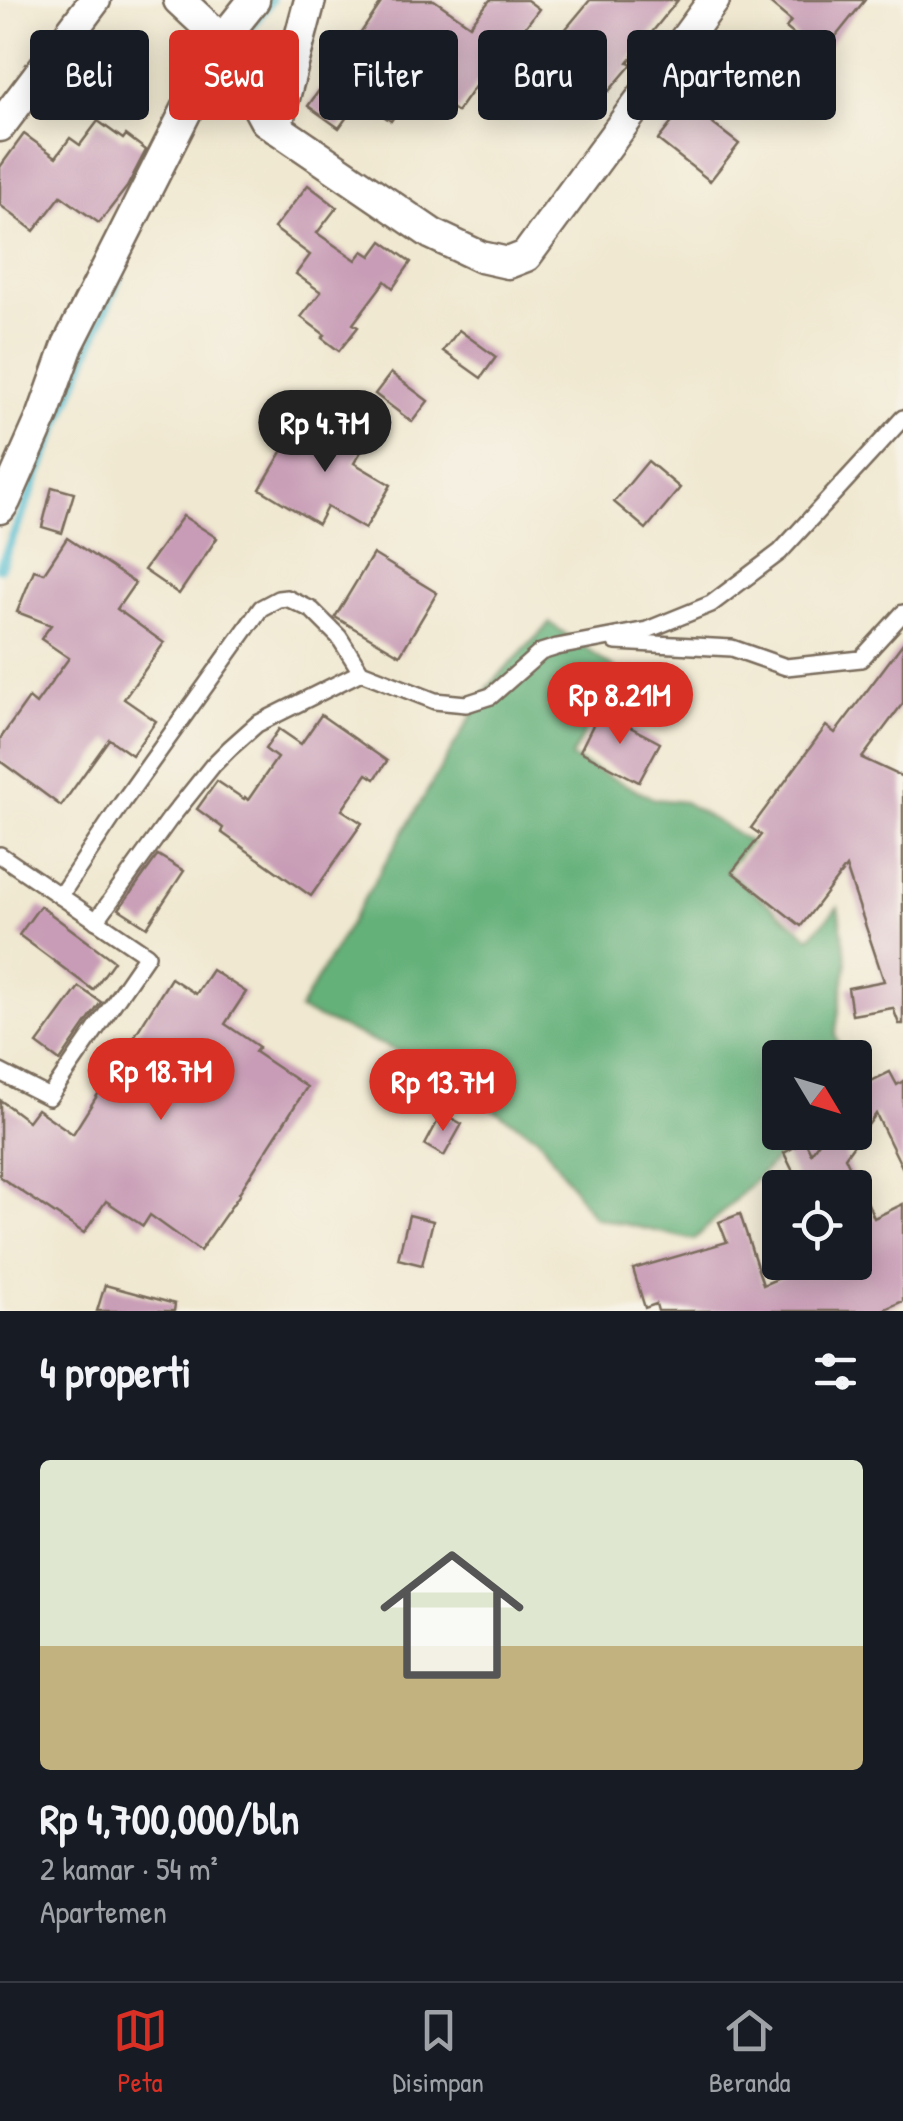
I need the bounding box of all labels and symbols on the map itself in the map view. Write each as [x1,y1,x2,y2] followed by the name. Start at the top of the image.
[233,390,417,475] pin: Rp 4.7M
[517,662,723,747] pin: Rp 8.21M
[58,1038,264,1123] pin: Rp 18.7M
[762,1040,872,1150] north arrow
[340,1049,546,1134] pin: Rp 13.7M

